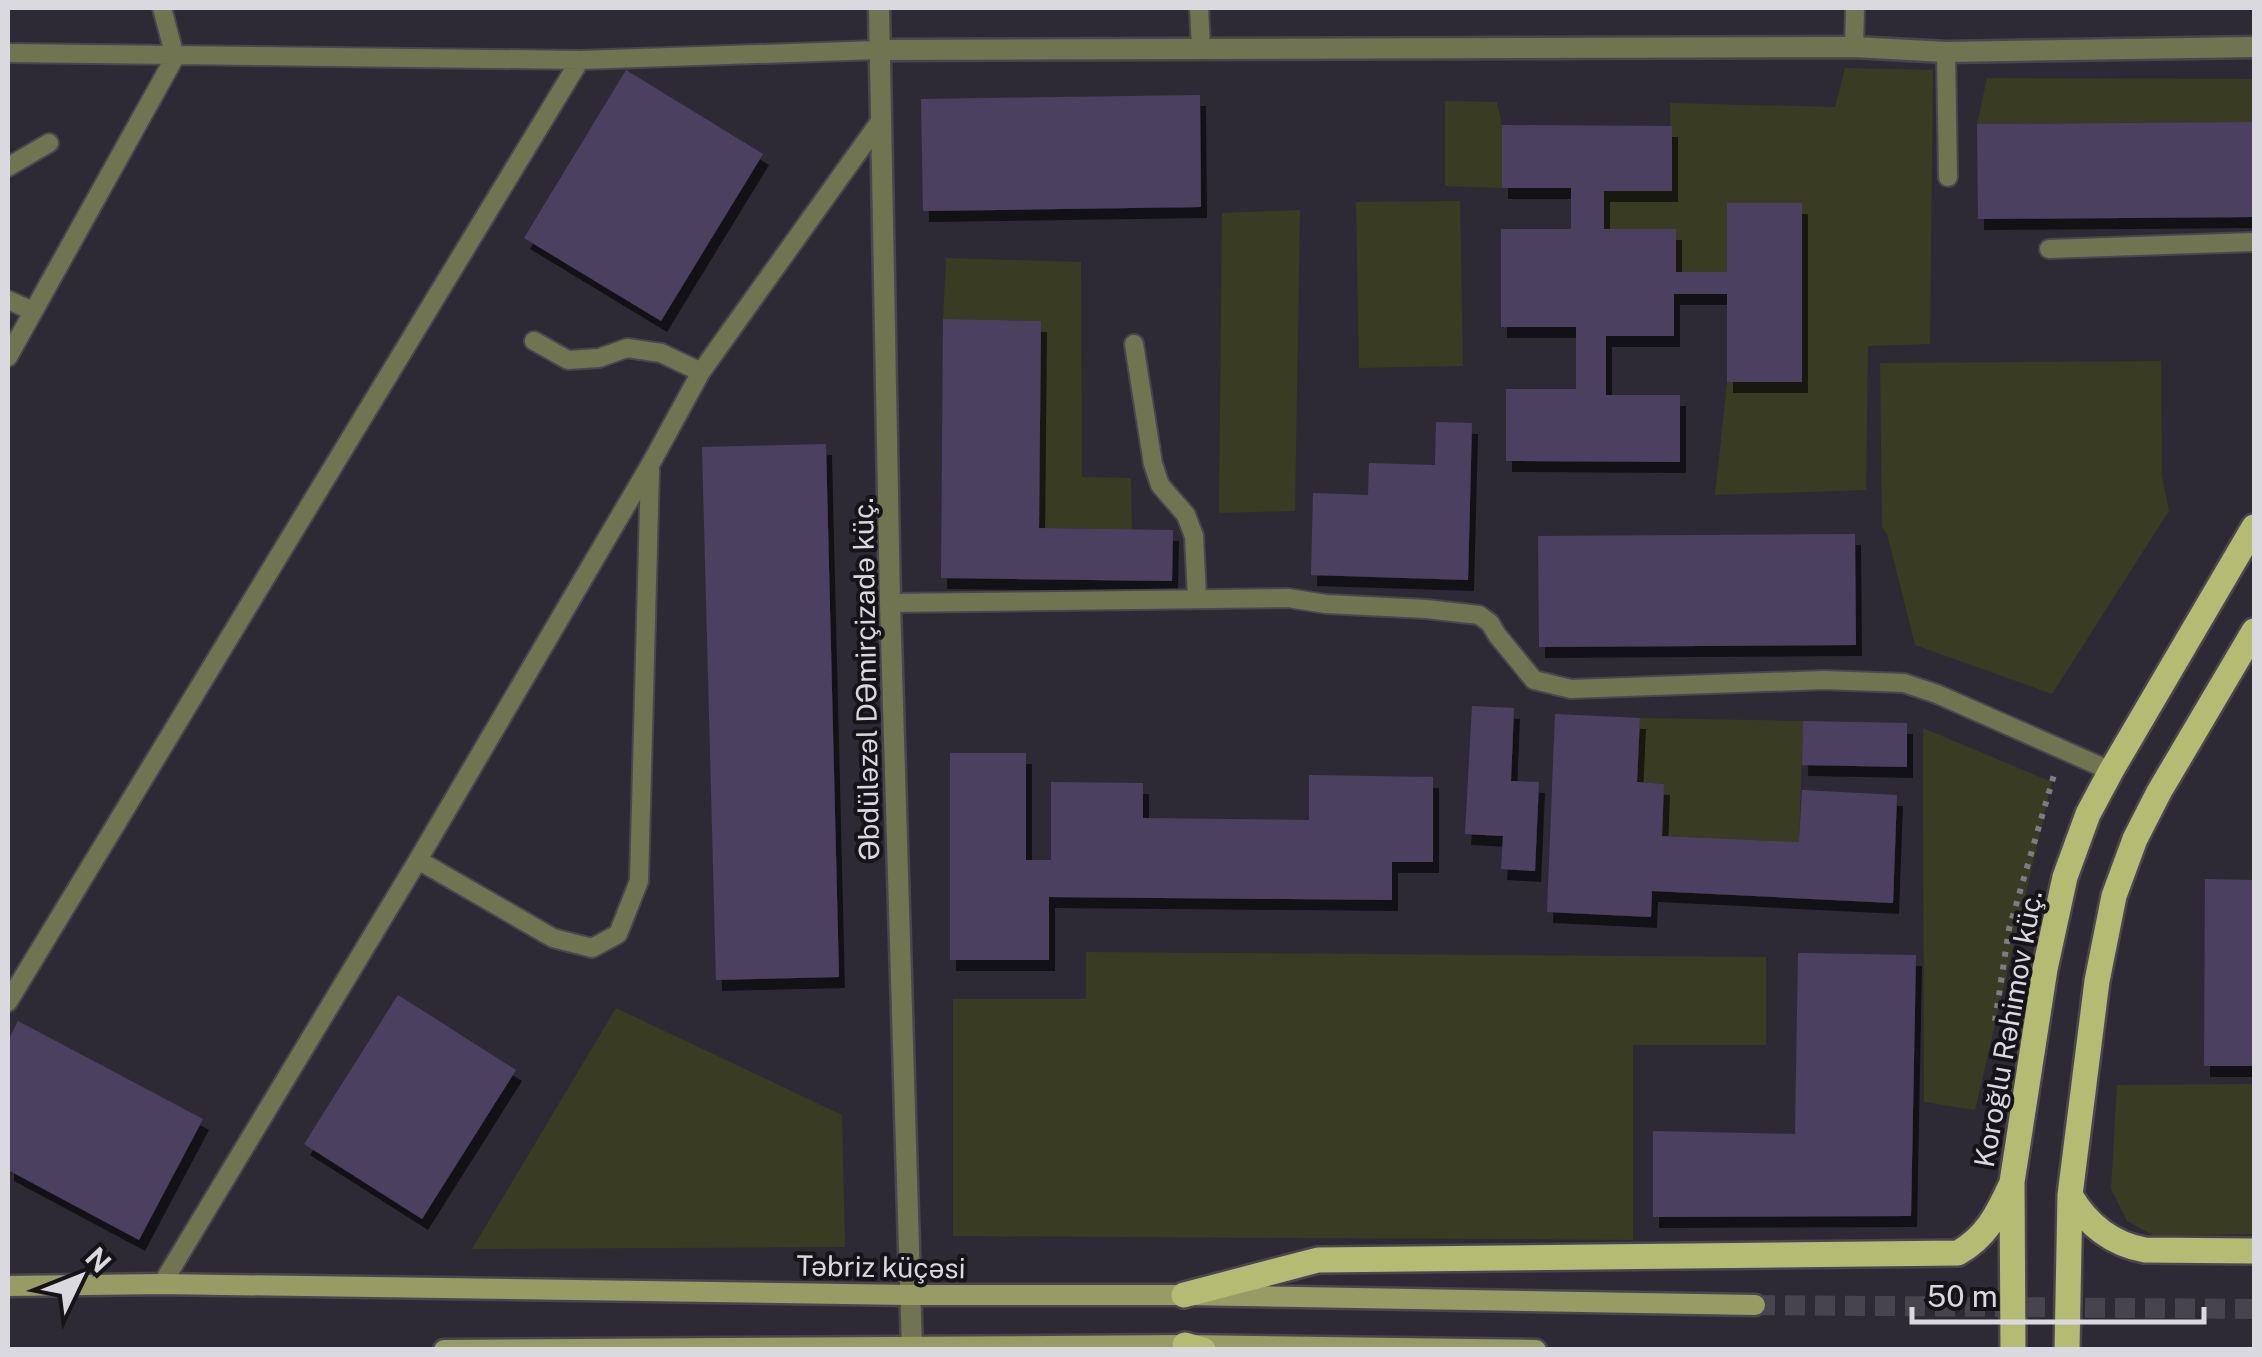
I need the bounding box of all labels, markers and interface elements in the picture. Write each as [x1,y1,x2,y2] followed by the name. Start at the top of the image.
[846,497,885,861] street label: Əbdüləzəl DƏmirçizadə küç.
[1967,888,2048,1170] street label: Koroğlu Rəhimov küç.
[30,1227,130,1327] north arrow
[79,1240,118,1279] text: N
[796,1249,966,1284] street label: Təbriz küçəsi
[1912,1262,2204,1324] scale bar
[1927,1278,1998,1314] text: 50 m

